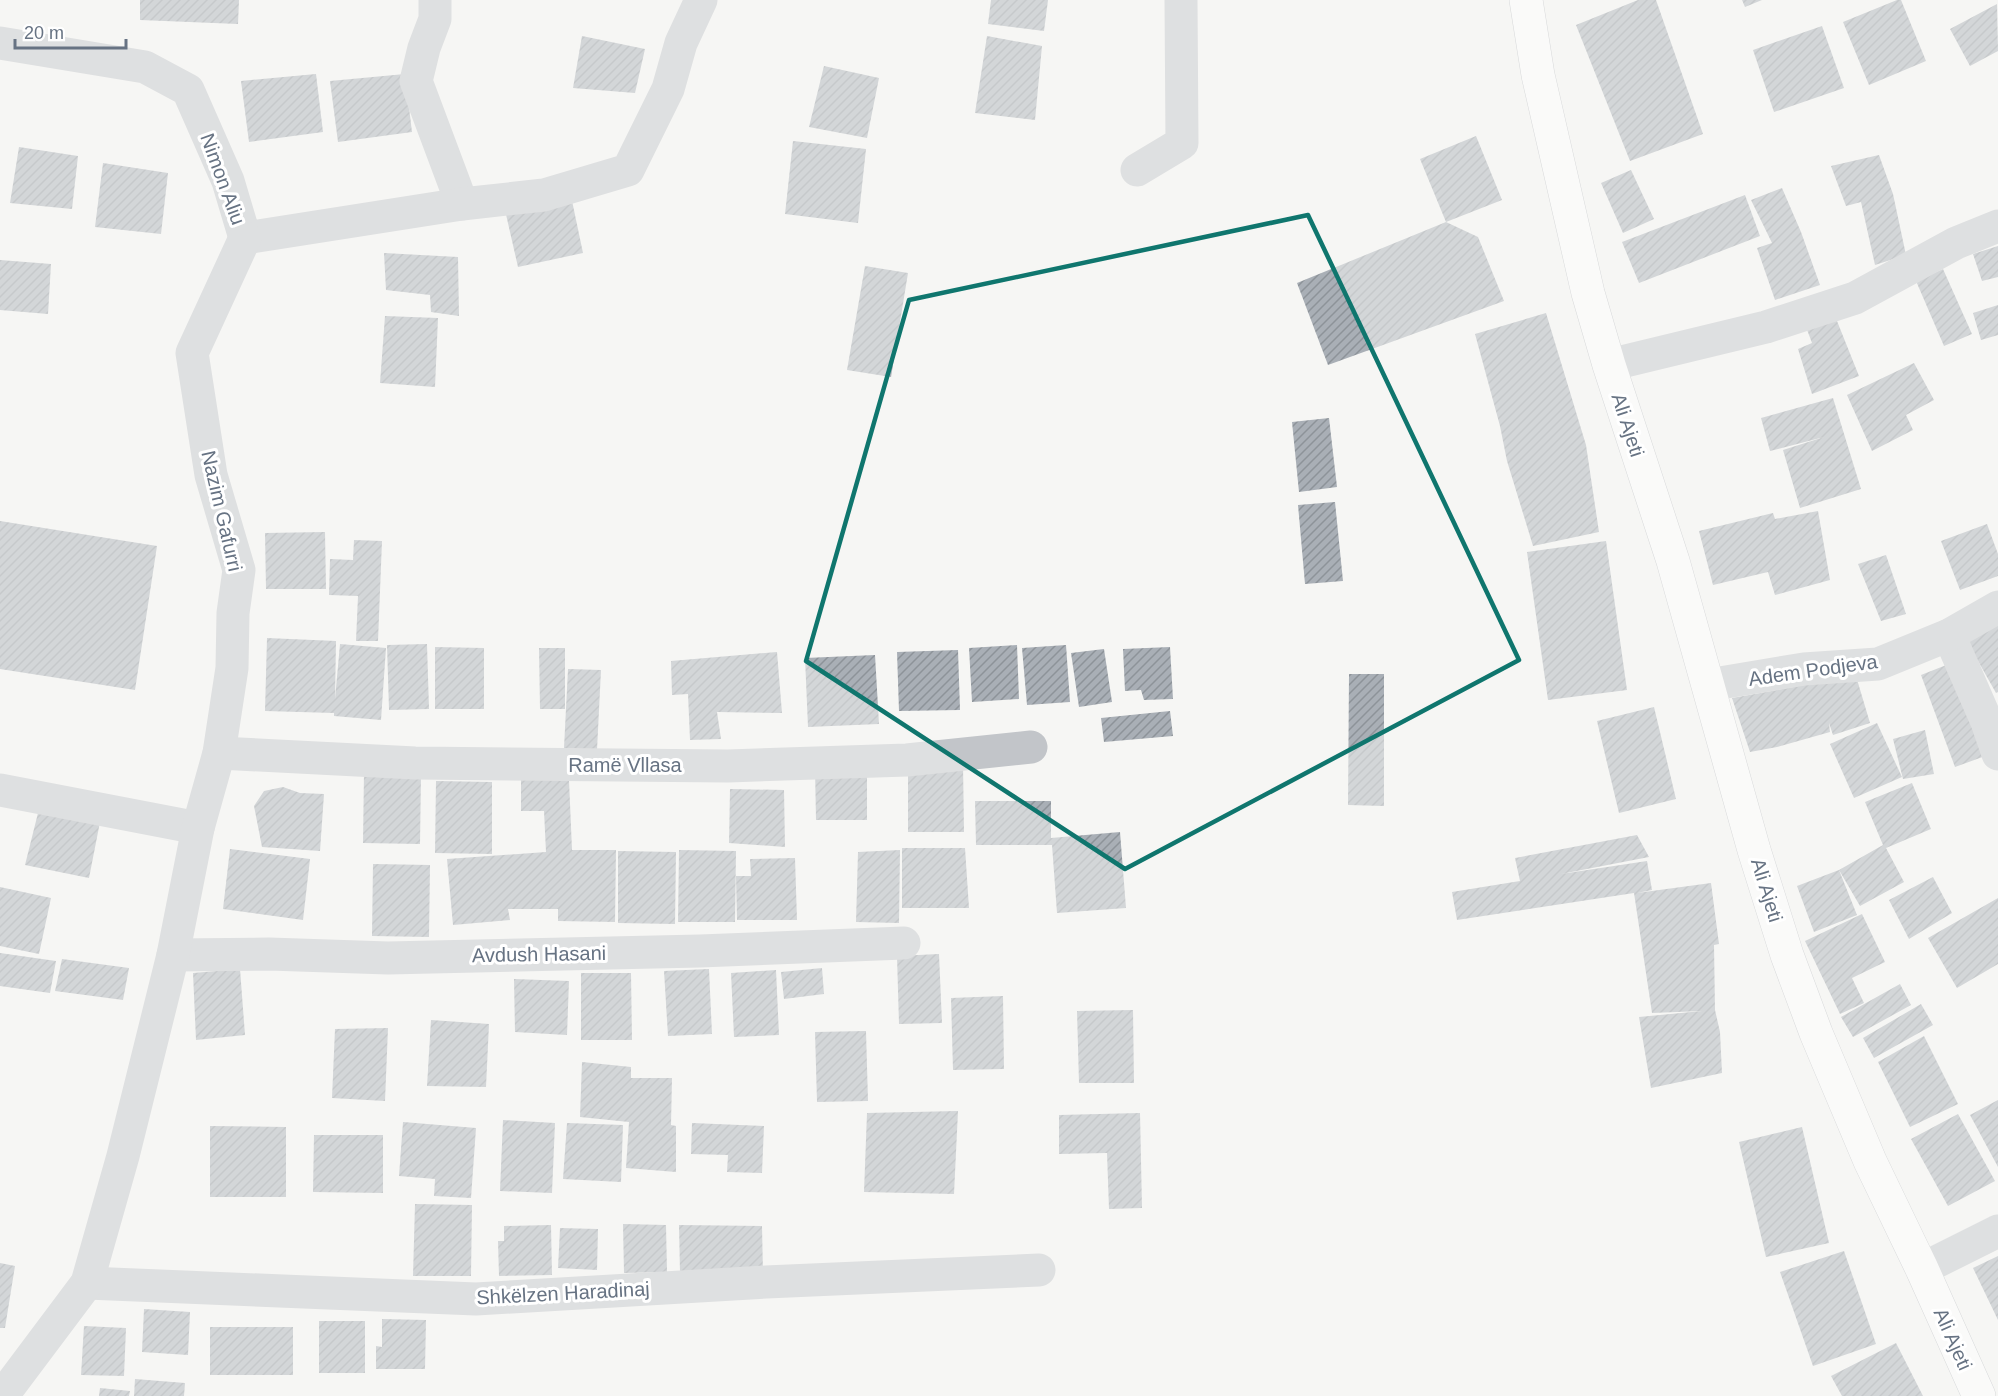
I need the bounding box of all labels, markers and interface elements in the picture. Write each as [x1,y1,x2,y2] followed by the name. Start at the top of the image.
[15,12,126,50] scale bar
[24,23,64,43] text: 20 m
[196,130,250,228] street label: Nimon Aliu
[1607,390,1649,460] street label: Ali Ajeti
[197,448,247,574] street label: Nazim Gafurri
[1747,650,1880,690] street label: Adem Podjeva
[568,754,683,776] street label: Ramë Vllasa
[1747,855,1787,925] street label: Ali Ajeti
[472,942,606,966] street label: Avdush Hasani
[476,1277,650,1309] street label: Shkëlzen Haradinaj
[1930,1305,1976,1373] street label: Ali Ajeti

